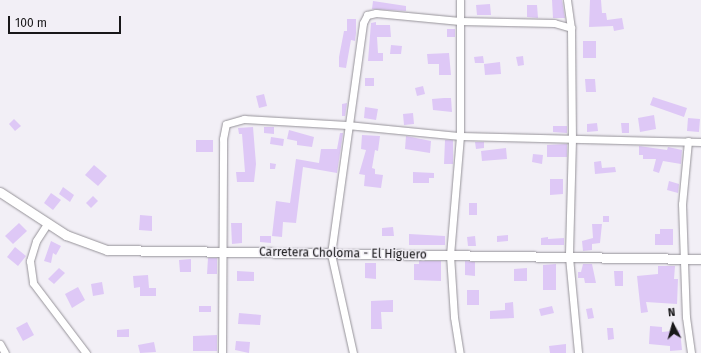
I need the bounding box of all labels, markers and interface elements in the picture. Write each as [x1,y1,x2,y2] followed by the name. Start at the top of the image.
[10,8,123,34] scale bar
[15,16,47,30] text: 100 m
[259,245,427,263] street label: Carretera Choloma - El Higuero
[653,305,693,345] north arrow
[667,306,676,319] text: N

